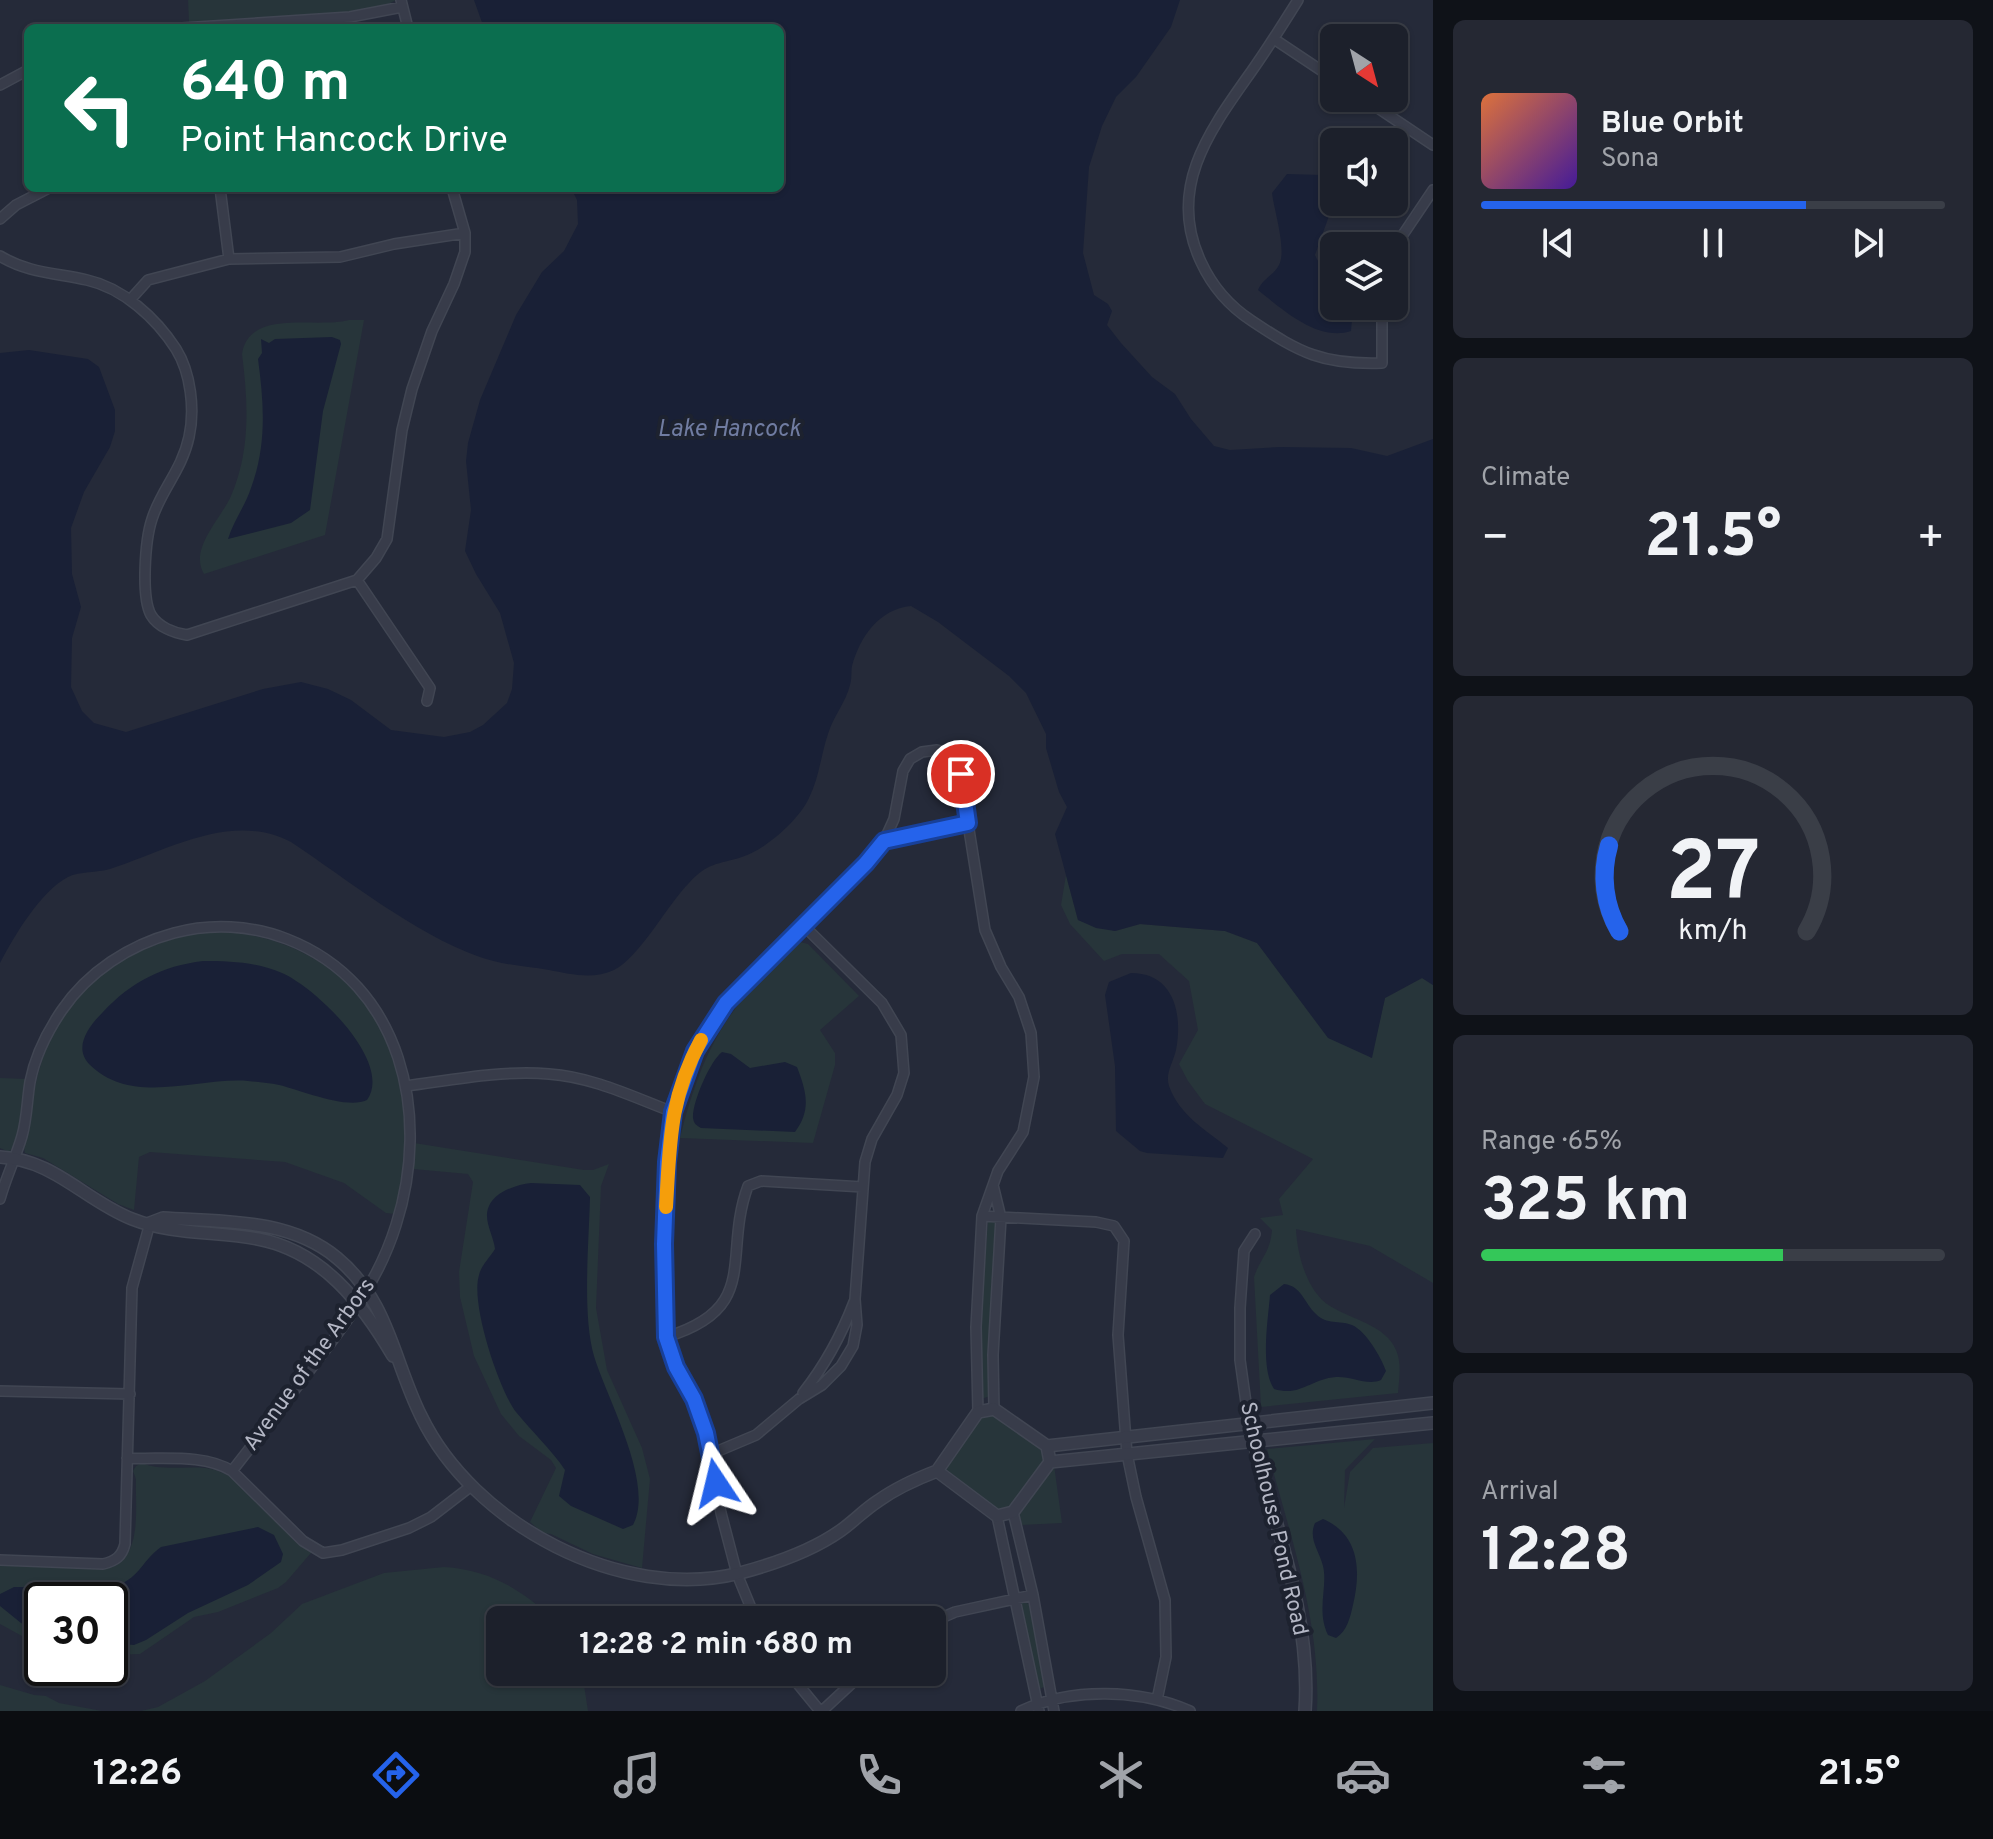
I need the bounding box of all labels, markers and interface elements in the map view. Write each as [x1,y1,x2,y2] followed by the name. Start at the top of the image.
[1320,24,1408,112] north arrow
[1320,24,1408,320] map controls
[180,50,350,120] text: 640 m
[48,56,152,160] icon: left
[1601,106,1744,143] text: Blue Orbit
[180,119,508,165] text: Point Hancock Drive
[1320,128,1408,216] button: sound
[1601,143,1659,176] text: Sona
[1536,221,1580,265] icon: previous
[1691,221,1735,265] icon: pause
[1846,221,1890,265] icon: next
[1320,232,1408,320] button: layers
[657,415,802,445] water label: Lake Hancock
[1481,462,1570,495] text: Climate
[1644,502,1782,578] text: 21.5°
[1481,512,1509,568] text: −
[1917,512,1945,568] text: +
[927,740,995,808] pin
[939,752,983,796] icon: arrive
[1666,824,1760,929] text: 27
[1678,914,1748,950] text: km/h
[1481,1126,1622,1159] text: Range · 65%
[1481,1166,1690,1242] text: 325 km
[238,1273,382,1457] street label: Avenue of the Arbors
[1233,1400,1313,1638] street label: Schoolhouse Pond Road
[674,1441,758,1525] position arrow
[1481,1476,1559,1509] text: Arrival
[1481,1516,1631,1592] text: 12:28
[24,1582,128,1686] speed limit sign: 30
[579,1627,853,1664] text: 12:28 · 2 min · 680 m
[368,1747,424,1803] icon: directions
[609,1747,665,1803] icon: music
[851,1747,907,1803] icon: phone
[1093,1747,1149,1803] icon: climate
[1335,1747,1391,1803] icon: car
[1576,1747,1632,1803] icon: filters
[93,1752,182,1798] text: 12:26
[1818,1752,1900,1798] text: 21.5°

